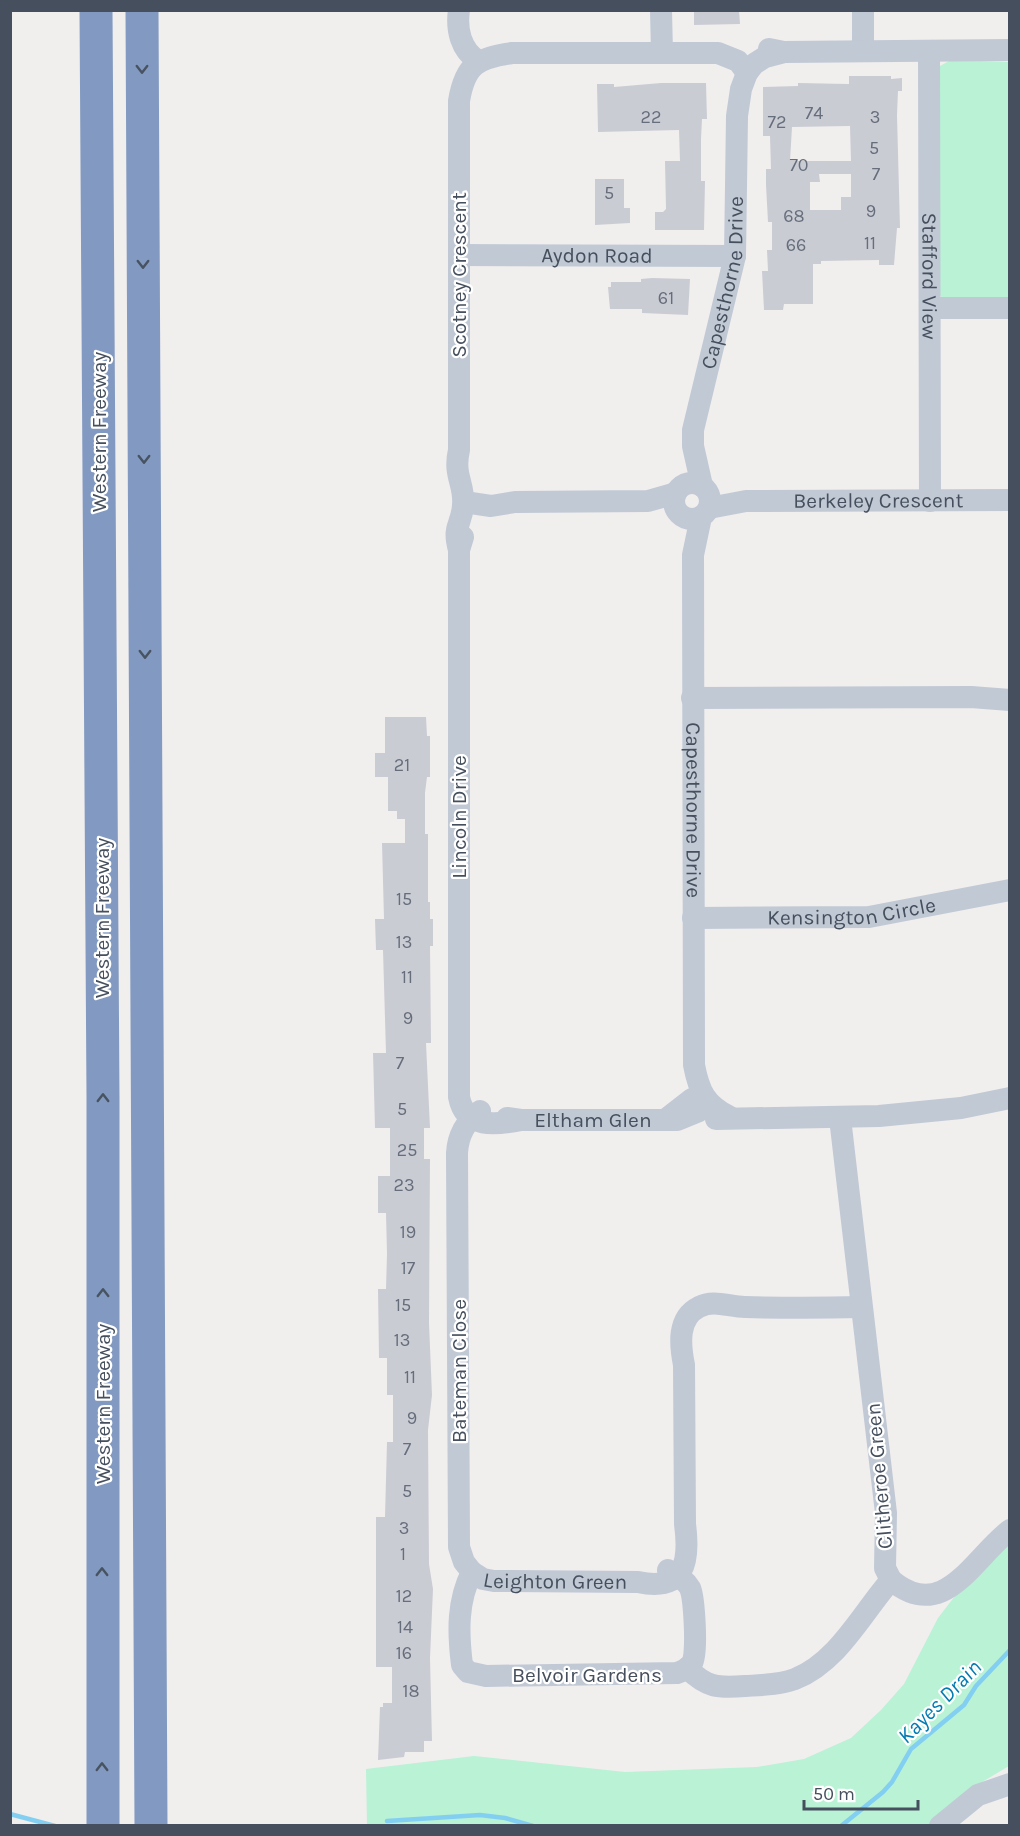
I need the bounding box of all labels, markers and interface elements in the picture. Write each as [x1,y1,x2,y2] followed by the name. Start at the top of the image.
[136,64,148,73] one-way arrow
[805,102,823,124] house number: 74
[641,106,661,128] house number: 22
[870,106,880,128] house number: 3
[768,111,786,133] house number: 72
[869,137,879,159] house number: 5
[789,154,809,176] house number: 70
[872,163,881,185] house number: 7
[604,182,614,204] house number: 5
[447,192,471,358] street label: Scotney Crescent
[696,196,748,371] street label: Capesthorne Drive
[866,200,876,222] house number: 9
[783,205,805,227] house number: 68
[917,212,942,340] street label: Stafford View
[864,232,876,254] house number: 11
[786,234,806,256] house number: 66
[541,243,653,268] street label: Aydon Road
[137,259,149,268] one-way arrow
[658,287,674,309] house number: 61
[87,351,111,512] street label: Western Freeway
[138,454,150,463] one-way arrow
[793,488,964,513] street label: Berkeley Crescent
[139,649,151,658] one-way arrow
[681,722,706,898] street label: Capesthorne Drive
[394,754,410,776] house number: 21
[447,755,471,879] street label: Lincoln Drive
[90,837,114,998] street label: Western Freeway
[396,888,412,910] house number: 15
[767,892,938,930] street label: Kensington Circle
[396,931,412,953] house number: 13
[401,966,413,988] house number: 11
[403,1007,413,1029] house number: 9
[396,1052,405,1074] house number: 7
[97,1094,109,1103] one-way arrow
[397,1098,407,1120] house number: 5
[534,1108,652,1132] street label: Eltham Glen
[397,1139,417,1161] house number: 25
[393,1174,415,1196] house number: 23
[400,1221,416,1243] house number: 19
[401,1257,416,1279] house number: 17
[97,1289,109,1298] one-way arrow
[395,1294,411,1316] house number: 15
[447,1299,471,1443] street label: Bateman Close
[91,1323,115,1484] street label: Western Freeway
[394,1329,410,1351] house number: 13
[404,1366,416,1388] house number: 11
[861,1402,897,1550] street label: Clitheroe Green
[407,1407,417,1429] house number: 9
[403,1438,412,1460] house number: 7
[402,1480,412,1502] house number: 5
[399,1517,409,1539] house number: 3
[400,1543,406,1565] house number: 1
[481,1567,627,1594] street label: Leighton Green
[96,1568,108,1577] one-way arrow
[396,1585,412,1607] house number: 12
[397,1616,413,1638] house number: 14
[396,1642,412,1664] house number: 16
[892,1654,987,1749] water label: Kayes Drain
[512,1663,662,1687] street label: Belvoir Gardens
[402,1680,420,1702] house number: 18
[96,1763,108,1772] one-way arrow
[804,1773,918,1811] scale bar
[813,1783,855,1805] text: 50 m

